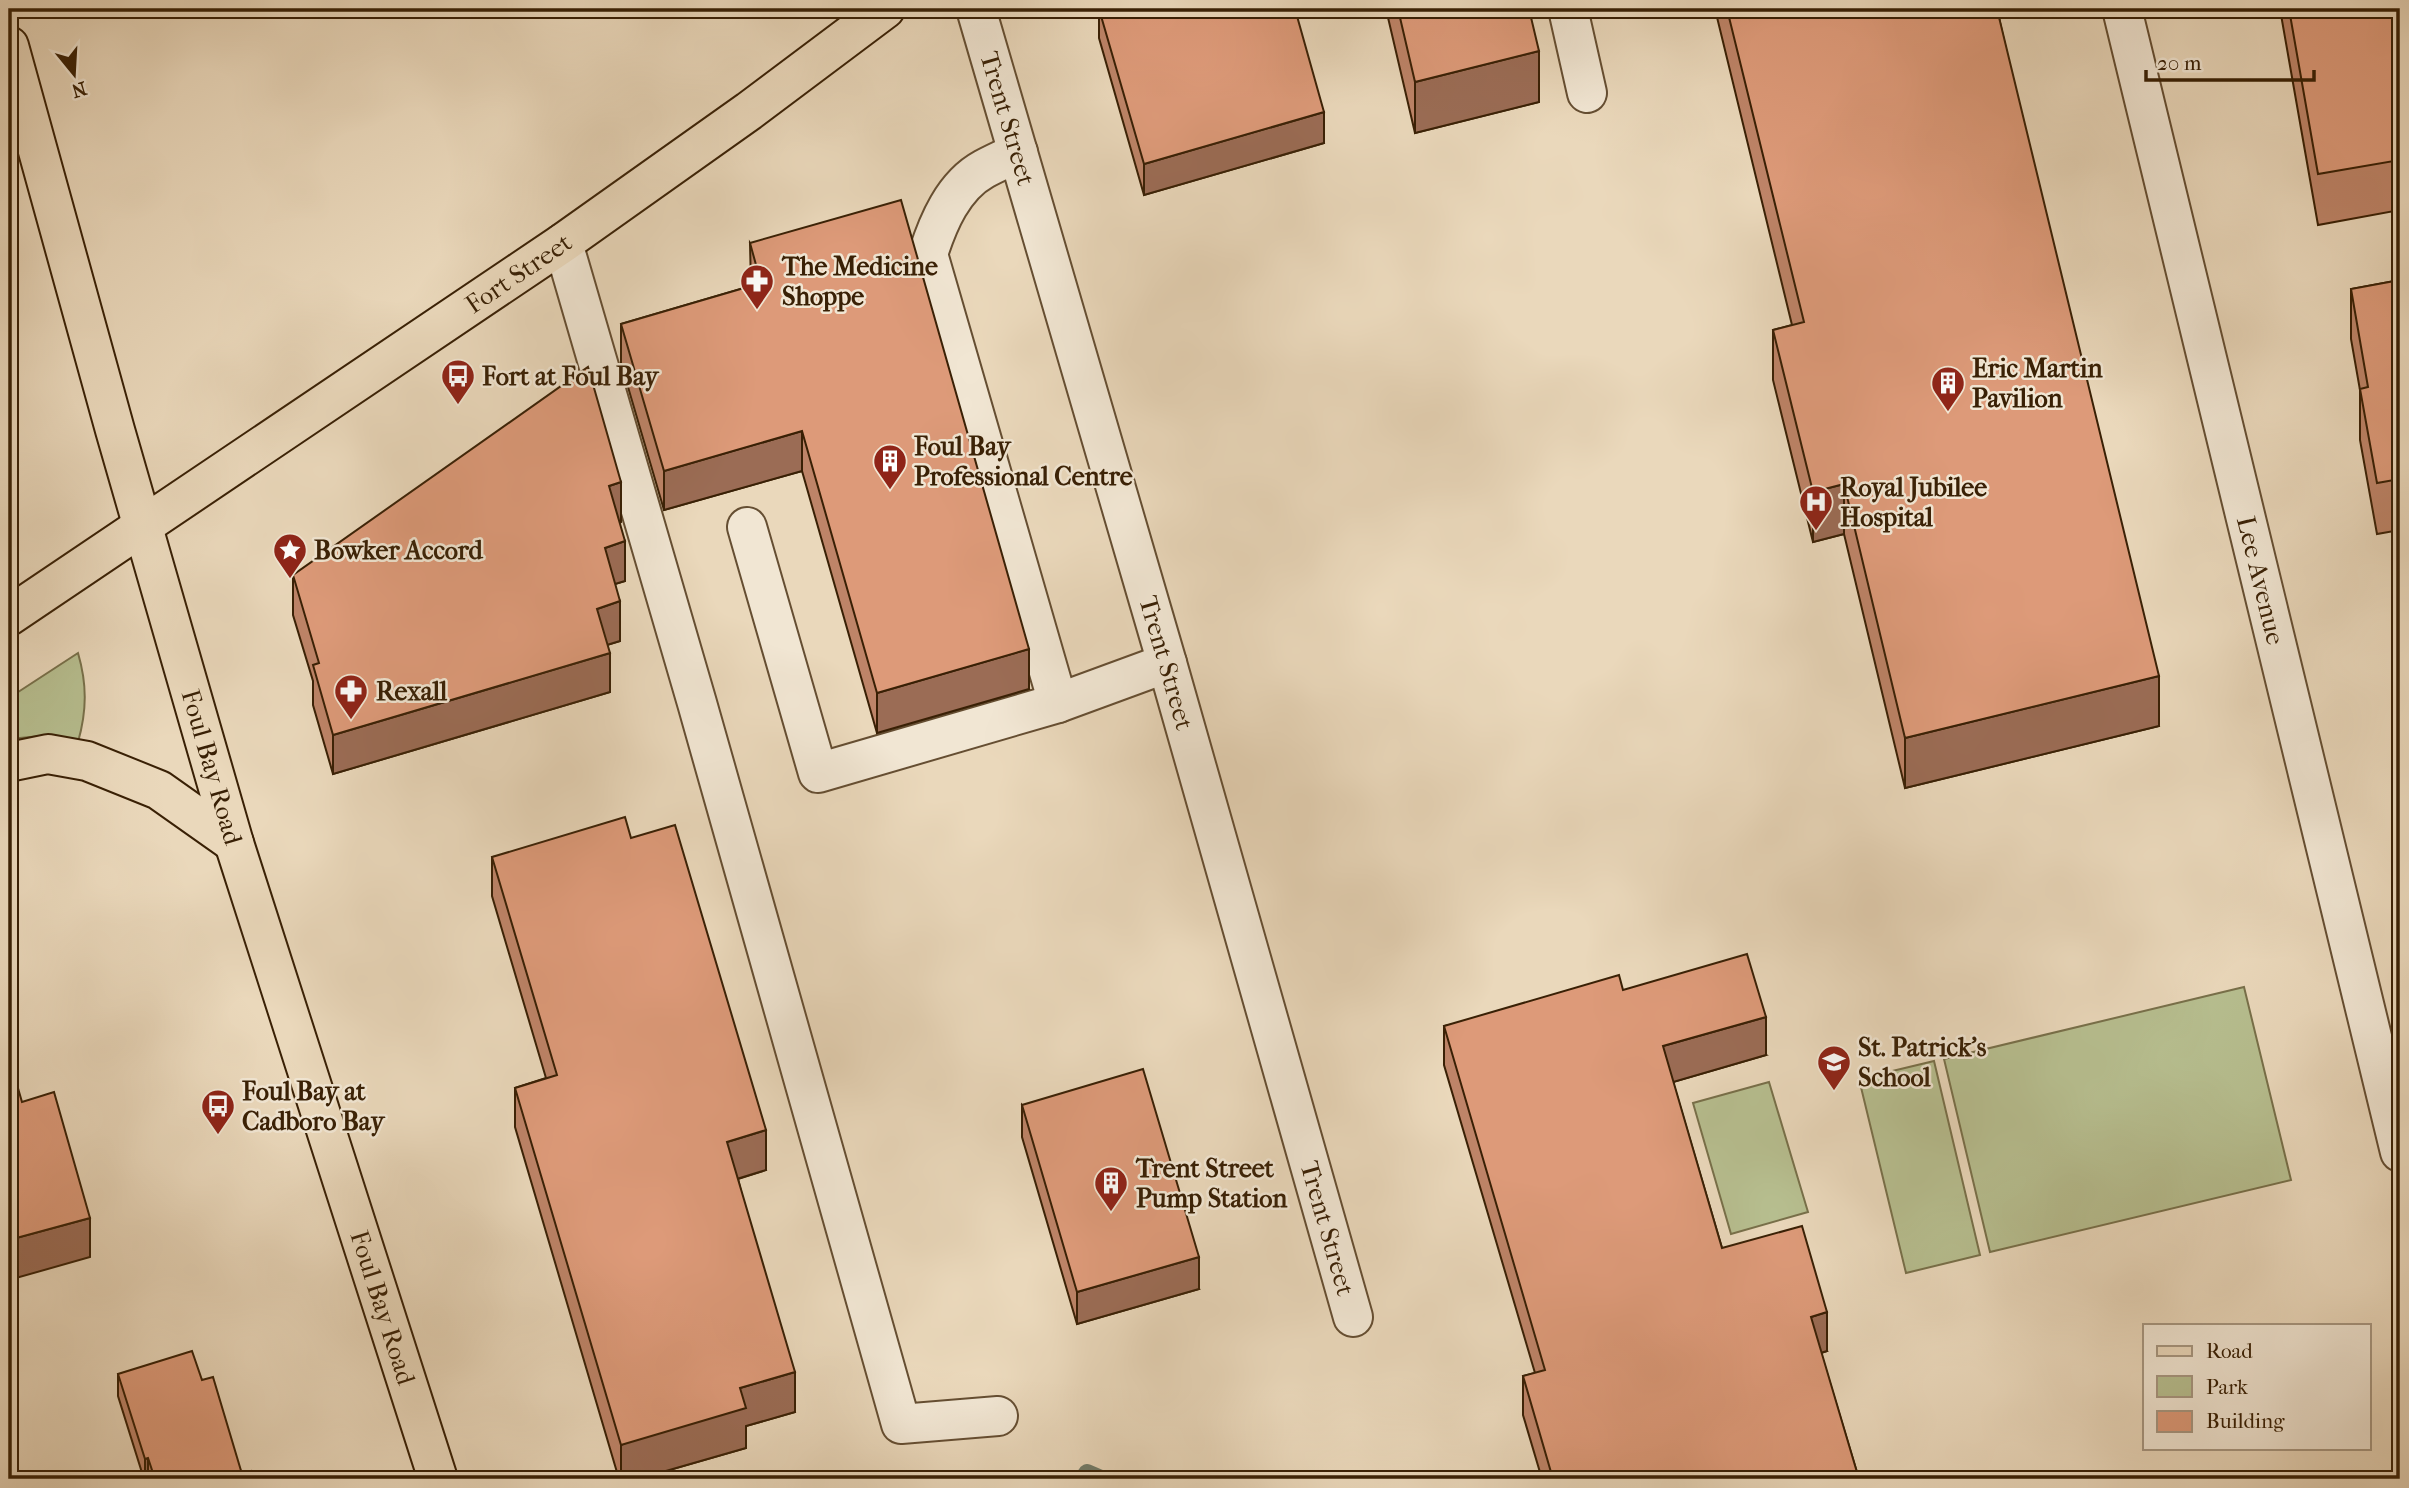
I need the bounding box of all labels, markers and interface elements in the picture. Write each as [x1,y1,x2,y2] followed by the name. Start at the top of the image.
[38,38,108,108] north arrow
[2146,38,2314,82] scale bar
[973,48,1042,190] street label: Trent Street
[2157,51,2202,75] text: 20 m
[68,77,89,102] text: N
[460,226,578,320] street label: Fort Street
[781,251,938,312] place label: The Medicine Shoppe
[738,262,776,311] pharmacy icon: The Medicine Shoppe
[1972,353,2103,414] place label: Eric Martin Pavilion
[439,357,477,406] bus stop icon: Fort at Foul Bay
[481,361,661,392] place label: Fort at Foul Bay
[1929,364,1967,413] building icon: Eric Martin Pavilion
[913,431,1133,492] place label: Foul Bay Professional Centre
[871,442,909,491] building icon: Foul Bay Professional Centre
[1840,472,1987,533] place label: Royal Jubilee Hospital
[1797,483,1835,532] hospital icon: Royal Jubilee Hospital
[2230,513,2291,648] street label: Lee Avenue
[271,531,309,580] place icon: Bowker Accord
[314,535,484,566] place label: Bowker Accord
[1132,592,1200,734] street label: Trent Street
[332,672,370,721] pharmacy icon: Rexall
[376,676,448,707] place label: Rexall
[175,686,249,849] street label: Foul Bay Road
[1858,1032,1987,1093] place label: St. Patrick's School
[1815,1043,1853,1092] school or university icon: St. Patrick's School
[241,1076,386,1137] place label: Foul Bay at Cadboro Bay
[199,1087,237,1136] bus stop icon: Foul Bay at Cadboro Bay
[1135,1153,1288,1214] place label: Trent Street Pump Station
[1294,1158,1361,1300] street label: Trent Street
[1092,1164,1130,1213] building icon: Trent Street Pump Station
[343,1227,422,1389] street label: Foul Bay Road
[2143,1324,2370,1450] legend
[2206,1339,2253,1363] text: Road
[2206,1375,2248,1399] text: Park
[2206,1409,2285,1433] text: Building

